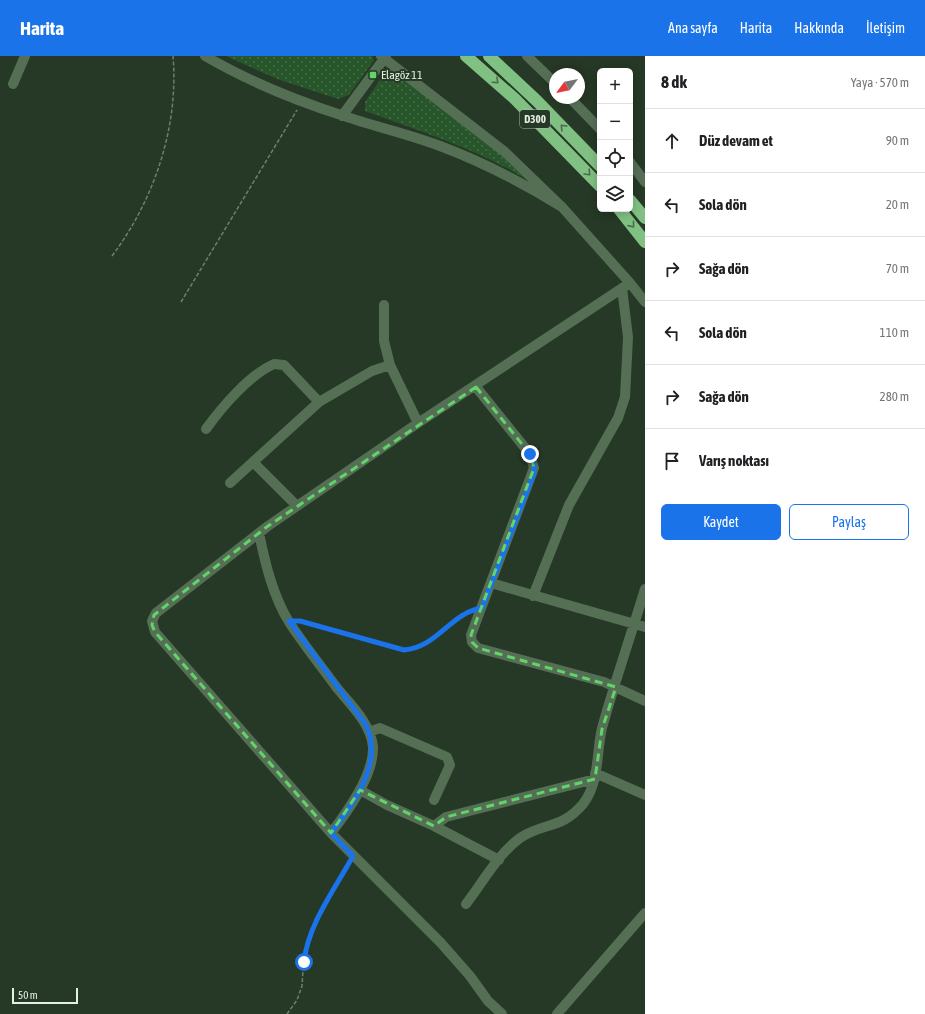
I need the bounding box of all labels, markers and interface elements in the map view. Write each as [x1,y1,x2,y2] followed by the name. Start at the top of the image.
[20,17,64,39] text: Harita
[668,20,718,36] text: Ana sayfa
[740,20,772,36] text: Harita
[794,20,844,36] text: Hakkında
[866,20,905,36] text: İletişim
[381,68,423,82] place label: Elagöz 11
[549,68,585,104] north arrow
[597,68,633,212] map controls
[597,68,633,104] button: +
[368,70,378,80] marker: Elagöz 11
[661,72,687,92] text: 8 dk
[851,75,909,90] text: Yaya · 570 m
[491,77,498,84] one-way arrow
[597,104,633,140] button: −
[520,110,550,128] road number: D300
[561,124,568,132] one-way arrow
[661,130,683,152] icon: ahead
[699,132,773,149] text: Düz devam et
[886,133,909,148] text: 90 m
[597,140,633,176] button: locate
[583,168,591,176] one-way arrow
[597,176,633,212] button: layers
[661,194,683,216] icon: left
[699,196,747,213] text: Sola dön
[886,197,909,212] text: 20 m
[628,221,635,228] one-way arrow
[661,258,683,280] icon: right
[699,260,749,277] text: Sağa dön
[886,261,909,276] text: 70 m
[661,322,683,344] icon: left
[699,324,747,341] text: Sola dön
[880,325,909,340] text: 110 m
[661,386,683,408] icon: right
[699,388,749,405] text: Sağa dön
[880,389,909,404] text: 280 m
[521,445,539,463] route end
[661,450,683,472] icon: arrive
[699,452,769,469] text: Varış noktası
[661,504,781,540] button: Kaydet
[789,504,909,540] button: Paylaş
[295,953,313,971] route start
[12,986,78,1005] scale bar
[18,989,38,1001] text: 50 m

